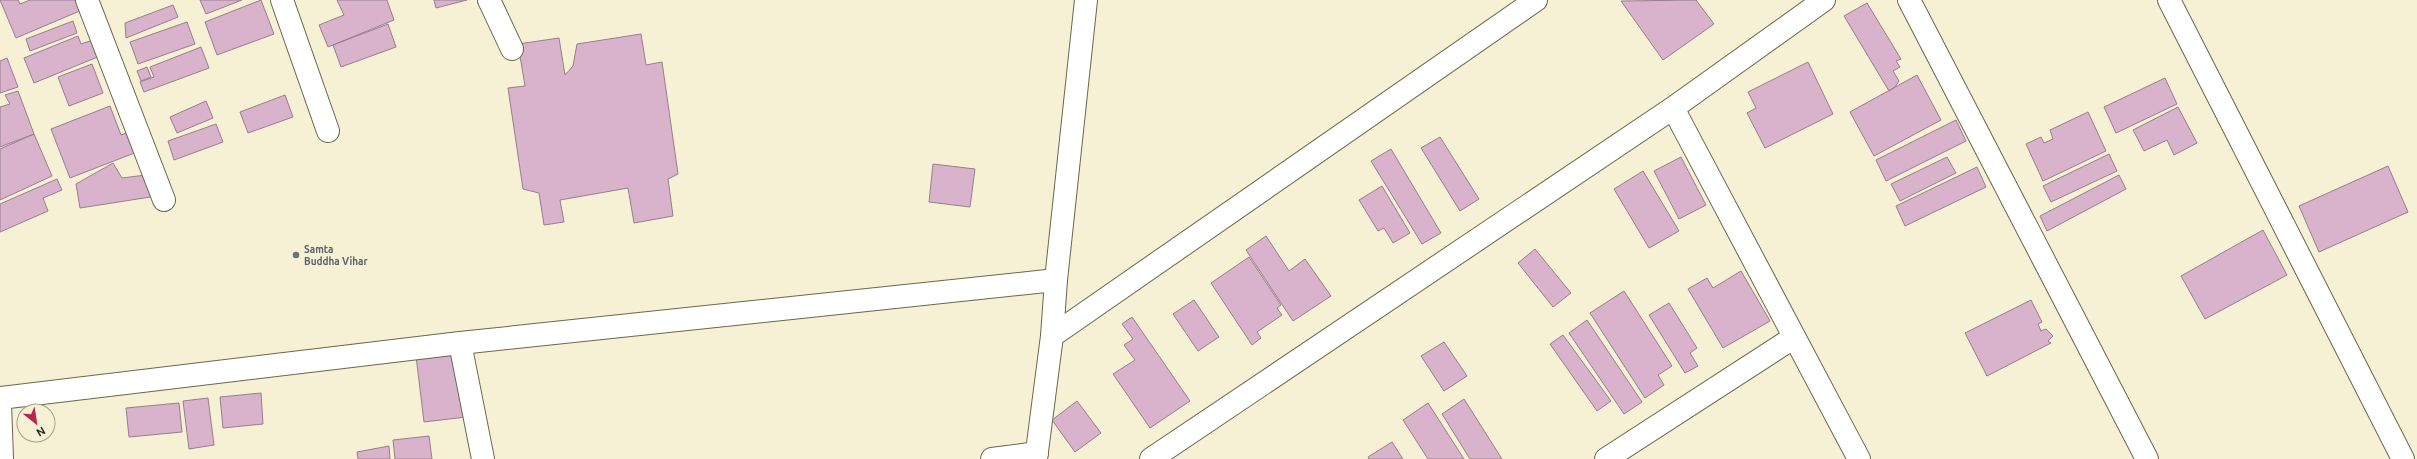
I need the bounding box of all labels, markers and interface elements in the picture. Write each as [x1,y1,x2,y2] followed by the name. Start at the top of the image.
[304,244,368,267] place label: Samta Buddha Vihar
[291,250,301,260] marker: Samta Buddha Vihar
[16,403,56,443] north arrow
[34,424,48,439] text: N

